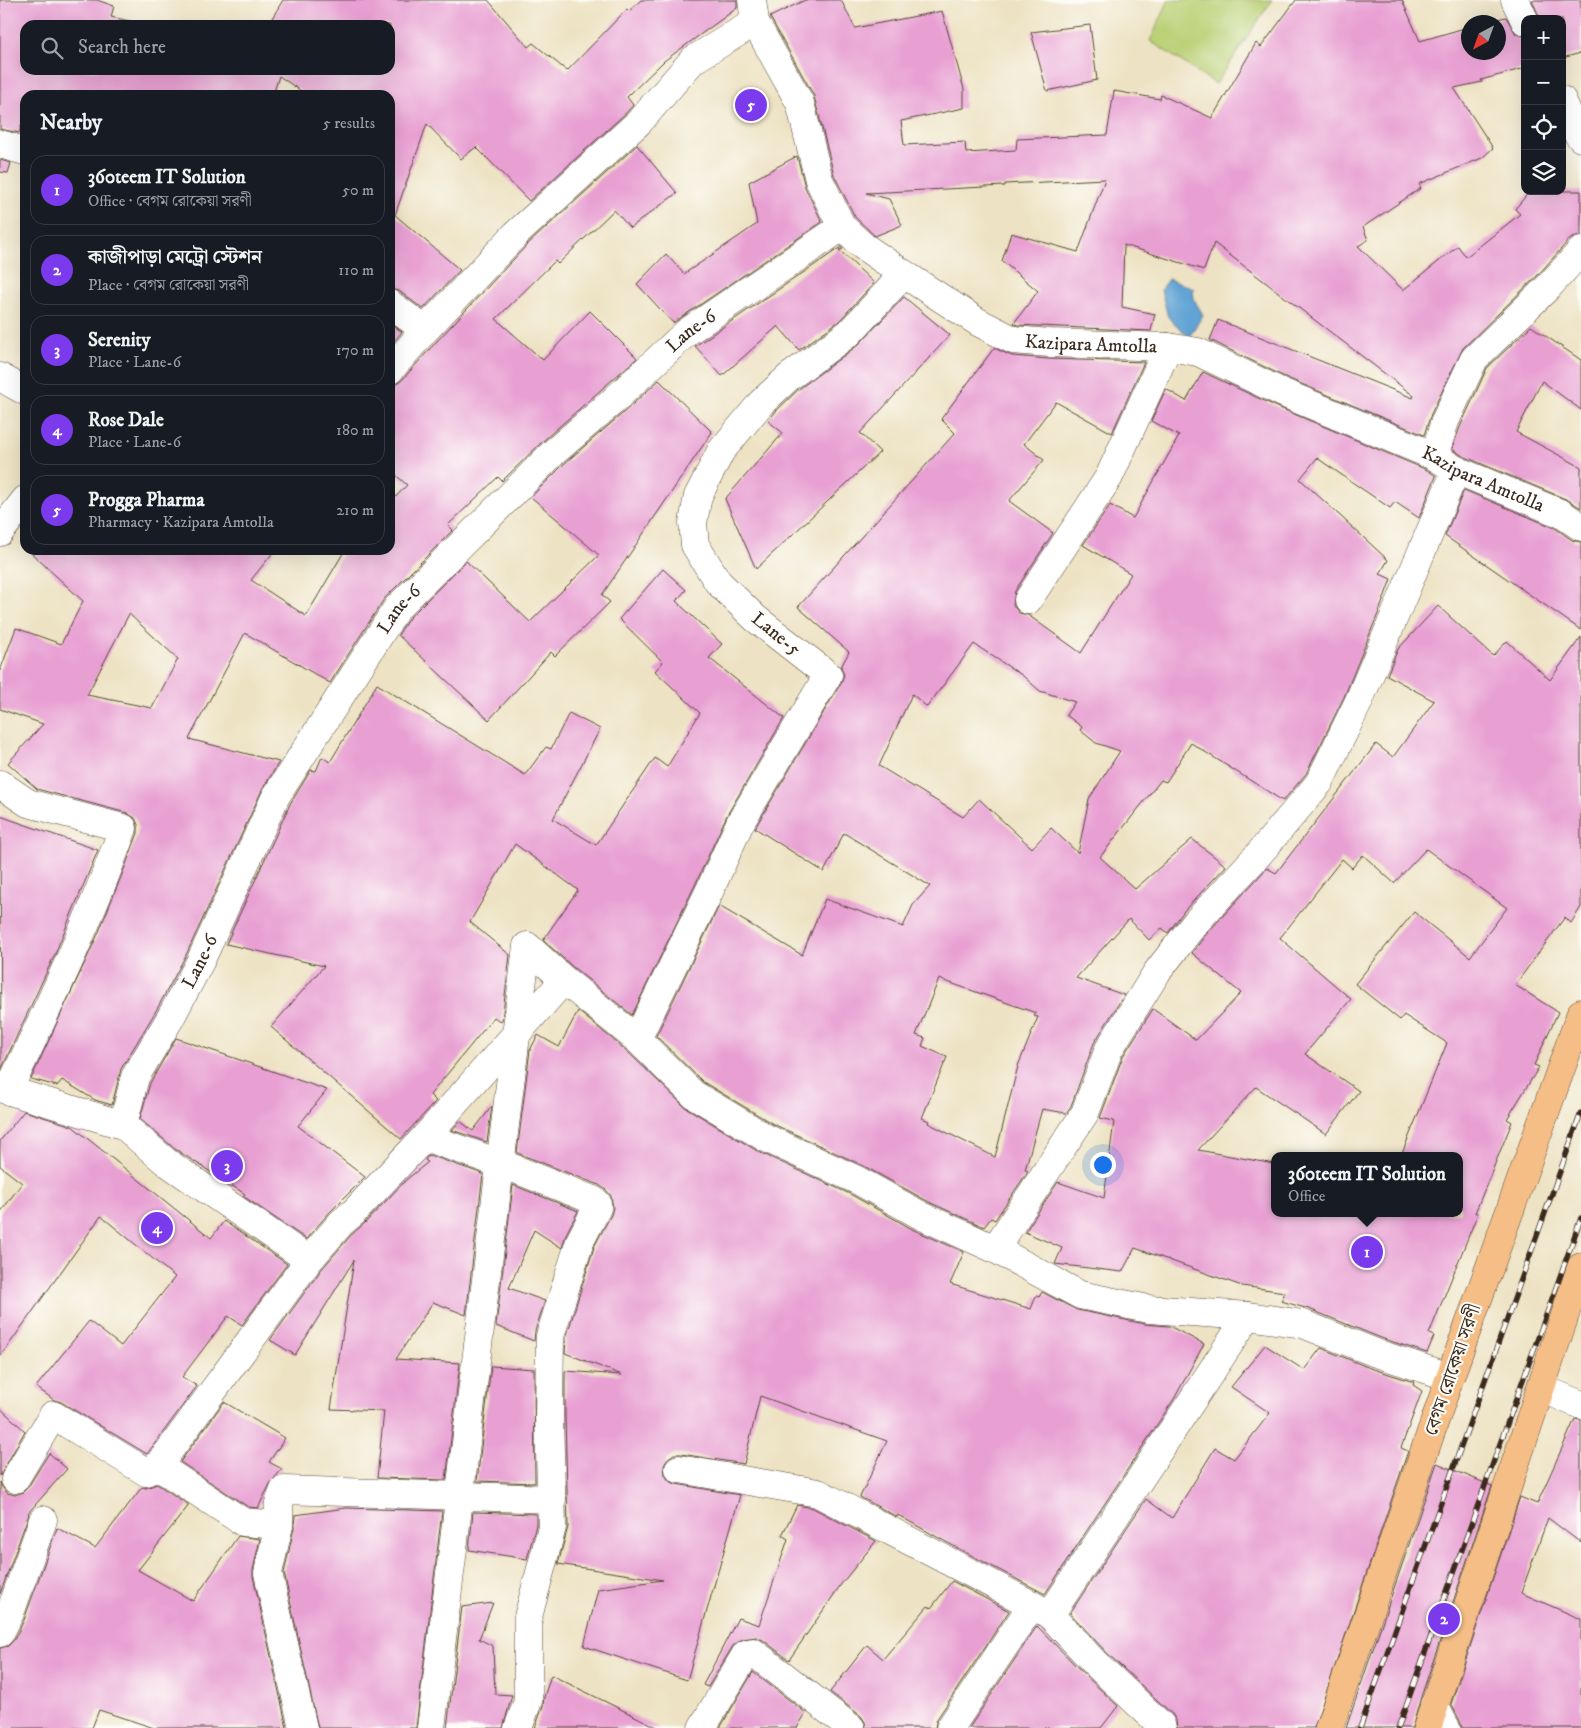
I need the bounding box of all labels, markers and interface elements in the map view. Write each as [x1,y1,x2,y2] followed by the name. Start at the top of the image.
[1461,15,1506,60] north arrow
[1521,15,1566,195] map controls
[1521,15,1566,60] button: +
[20,20,395,75] search box
[38,34,66,62] icon: search
[78,36,166,59] text: Search here
[1521,60,1566,105] button: −
[735,86,767,124] pin: 5
[1521,105,1566,150] button: locate
[40,110,102,136] text: Nearby
[323,113,375,133] text: 5 results
[1521,150,1566,195] button: layers
[88,166,246,189] text: 360teem IT Solution
[54,180,60,200] text: 1
[342,180,374,200] text: 50 m
[88,191,252,211] text: Office · বেগম রোকেয়া সরণী
[88,246,262,269] text: কাজীপাড়া মেট্রো স্টেশন
[53,260,61,280] text: 2
[338,260,374,280] text: 110 m
[88,275,249,295] text: Place · বেগম রোকেয়া সরণী
[661,304,721,357] street label: Lane-6
[88,329,151,352] text: Serenity
[1024,329,1157,358] street label: Kazipara Amtolla
[54,340,60,360] text: 3
[336,340,374,360] text: 170 m
[88,352,181,372] text: Place · Lane-6
[88,409,164,432] text: Rose Dale
[52,420,62,440] text: 4
[336,420,374,440] text: 180 m
[88,432,181,452] text: Place · Lane-6
[1419,441,1548,517] street label: Kazipara Amtolla
[88,489,204,512] text: Progga Pharma
[53,500,61,520] text: 5
[336,500,374,520] text: 210 m
[88,512,274,532] text: Pharmacy · Kazipara Amtolla
[372,579,426,638] street label: Lane-6
[747,607,806,661] street label: Lane-5
[177,930,223,992] street label: Lane-6
[211,1147,243,1185] pin: 3
[1090,1152,1116,1178] your location
[1271,1152,1463,1217] popup
[1288,1163,1446,1186] text: 360teem IT Solution
[1288,1186,1325,1206] text: Office
[141,1209,173,1247] pin: 4
[1351,1233,1383,1271] pin: 1
[1419,1301,1486,1439] street label: বেগম রোকেয়া সরণী
[1428,1600,1460,1638] pin: 2

